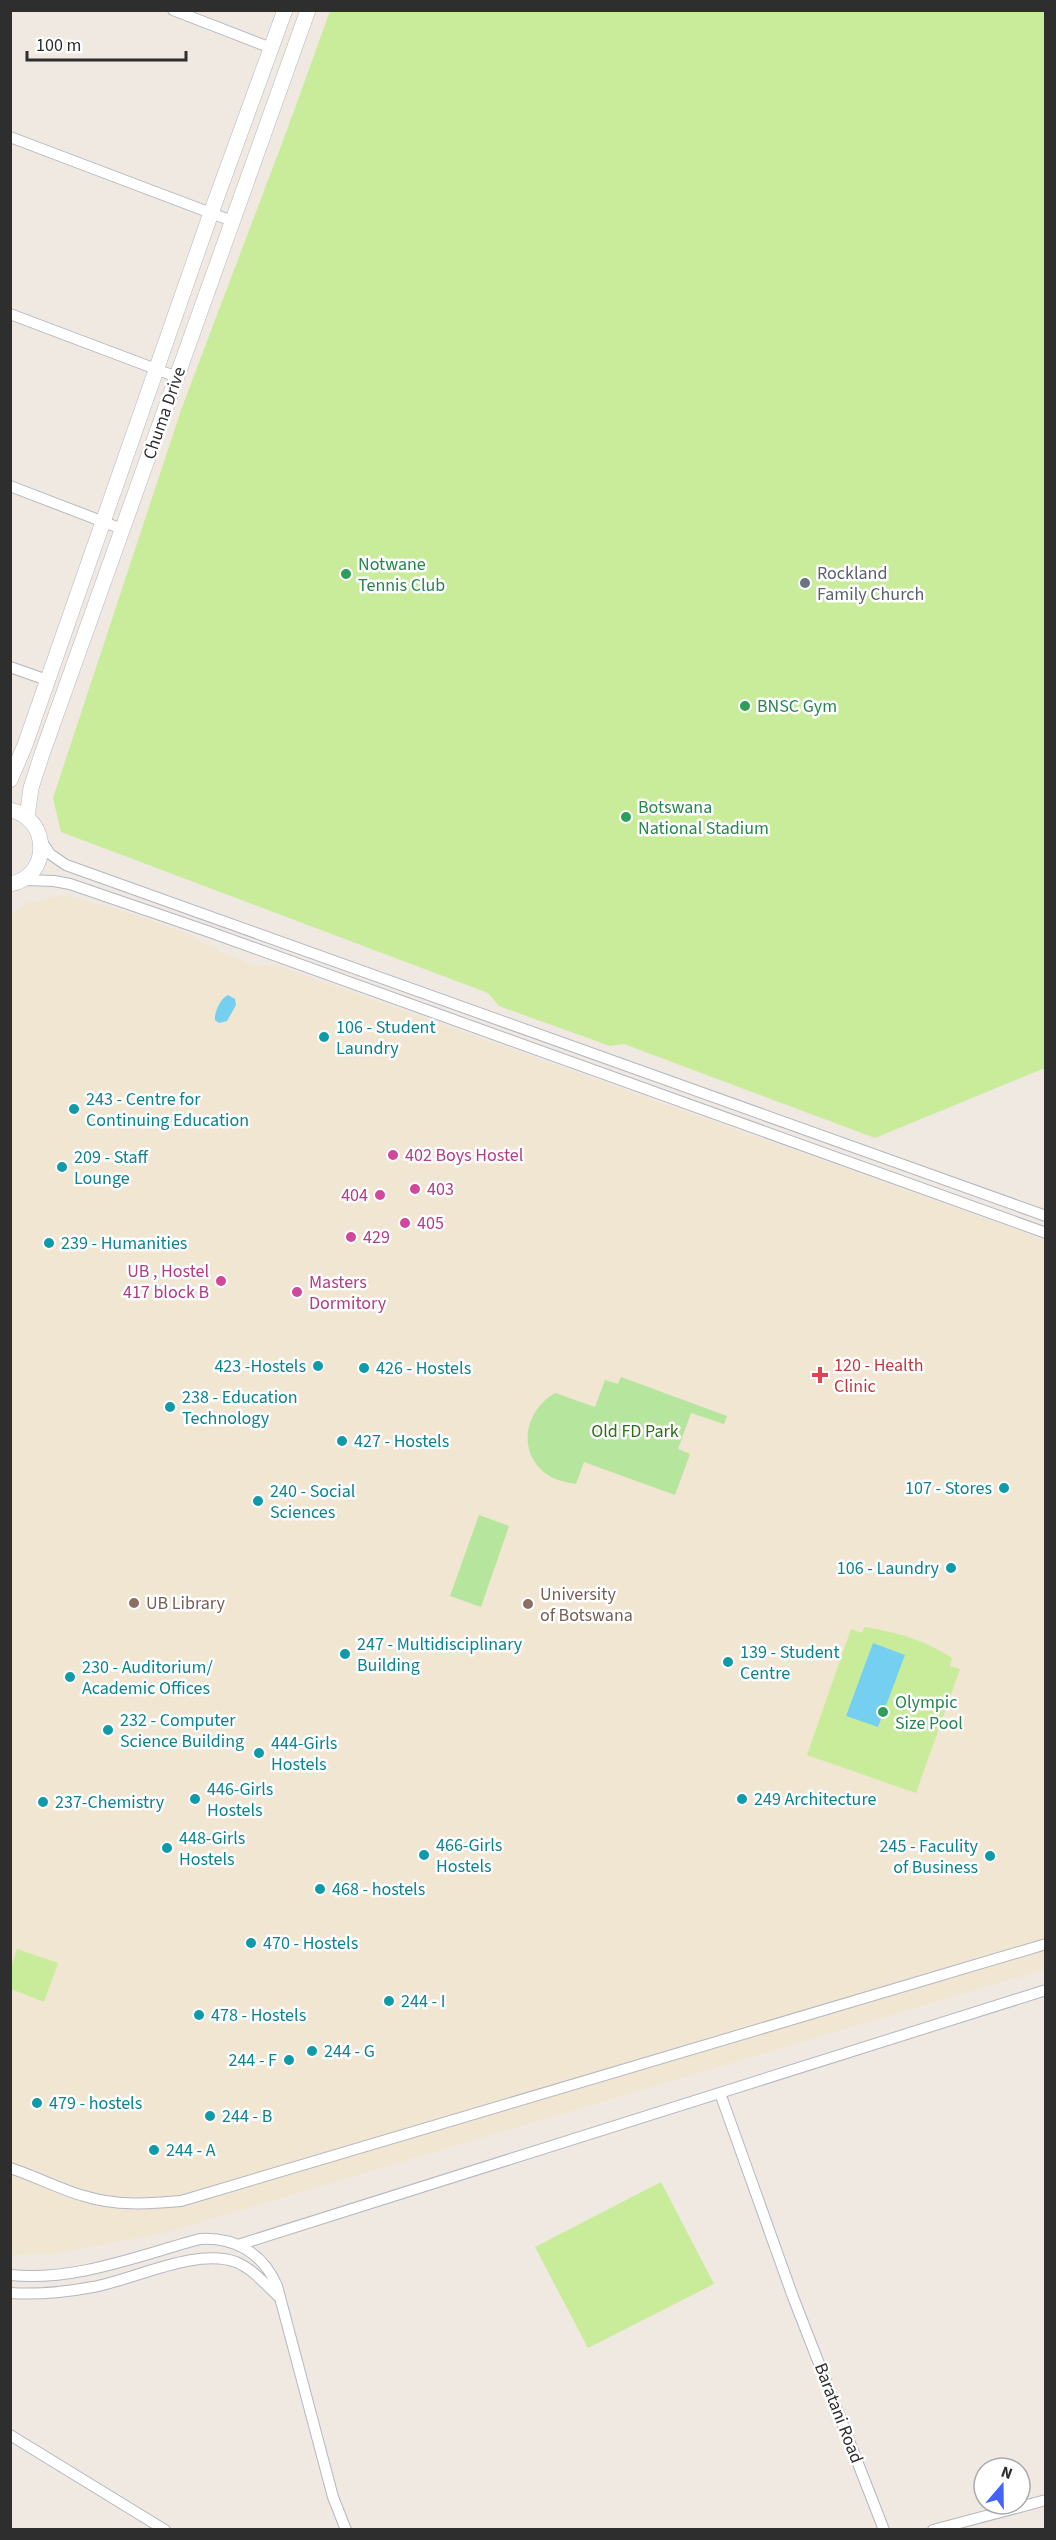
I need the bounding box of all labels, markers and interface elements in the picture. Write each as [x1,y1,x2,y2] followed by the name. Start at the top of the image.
[27,24,186,62] scale bar
[36,33,81,58] text: 100 m
[137,363,192,463] street label: Chuma Drive
[358,552,445,598] place label: Notwane Tennis Club
[817,561,924,607] place label: Rockland Family Church
[339,567,353,581] marker: Notwane Tennis Club
[798,576,812,590] marker: Rockland Family Church
[757,694,837,719] place label: BNSC Gym
[738,699,752,713] marker: BNSC Gym
[638,795,769,841] place label: Botswana National Stadium
[619,810,633,824] marker: Botswana National Stadium
[336,1015,436,1061] place label: 106 - Student Laundry
[317,1030,331,1044] marker: 106 - Student Laundry
[86,1087,249,1133] place label: 243 - Centre for Continuing Education
[67,1102,81,1116] marker: 243 - Centre for Continuing Education
[405,1143,523,1168] place label: 402 Boys Hostel
[74,1145,149,1191] place label: 209 - Staff Lounge
[386,1148,400,1162] marker: 402 Boys Hostel
[55,1160,69,1174] marker: 209 - Staff Lounge
[427,1177,454,1202] place label: 403
[408,1182,422,1196] marker: 403
[341,1183,368,1208] place label: 404
[373,1188,387,1202] marker: 404
[417,1211,444,1236] place label: 405
[398,1216,412,1230] marker: 405
[363,1225,390,1250] place label: 429
[344,1230,358,1244] marker: 429
[61,1231,187,1256] place label: 239 - Humanities
[42,1236,56,1250] marker: 239 - Humanities
[123,1259,209,1305] place label: UB , Hostel 417 block B
[309,1270,387,1316] place label: Masters Dormitory
[214,1274,228,1288] marker: UB , Hostel 417 block B
[290,1285,304,1299] marker: Masters Dormitory
[834,1353,924,1399] place label: 120 - Health Clinic
[214,1354,306,1379] place label: 423 -Hostels
[376,1356,471,1381] place label: 426 - Hostels
[311,1359,325,1373] marker: 423 -Hostels
[357,1361,371,1375] marker: 426 - Hostels
[811,1366,829,1384] marker: 120 - Health Clinic
[182,1385,298,1431] place label: 238 - Education Technology
[163,1400,177,1414] marker: 238 - Education Technology
[591,1419,679,1444] park label: Old FD Park
[354,1429,449,1454] place label: 427 - Hostels
[335,1434,349,1448] marker: 427 - Hostels
[905,1476,992,1501] place label: 107 - Stores
[270,1479,355,1525] place label: 240 - Social Sciences
[997,1481,1011,1495] marker: 107 - Stores
[251,1494,265,1508] marker: 240 - Social Sciences
[837,1556,940,1581] place label: 106 - Laundry
[944,1561,958,1575] marker: 106 - Laundry
[540,1582,633,1628] place label: University of Botswana
[146,1591,226,1616] place label: UB Library
[127,1596,141,1610] marker: UB Library
[521,1597,535,1611] marker: University of Botswana
[357,1632,523,1678] place label: 247 - Multidisciplinary Building
[740,1640,840,1686] place label: 139 - Student Centre
[338,1647,352,1661] marker: 247 - Multidisciplinary Building
[82,1655,213,1701] place label: 230 - Auditorium/ Academic Offices
[721,1655,735,1669] marker: 139 - Student Centre
[63,1670,77,1684] marker: 230 - Auditorium/ Academic Offices
[895,1690,963,1736] place label: Olympic Size Pool
[876,1705,890,1719] marker: Olympic Size Pool
[120,1708,244,1754] place label: 232 - Computer Science Building
[101,1723,115,1737] marker: 232 - Computer Science Building
[271,1731,337,1777] place label: 444-Girls Hostels
[252,1746,266,1760] marker: 444-Girls Hostels
[207,1777,273,1823] place label: 446-Girls Hostels
[754,1787,876,1812] place label: 249 Architecture
[55,1790,165,1815] place label: 237-Chemistry
[188,1792,202,1806] marker: 446-Girls Hostels
[735,1792,749,1806] marker: 249 Architecture
[36,1795,50,1809] marker: 237-Chemistry
[179,1826,245,1872] place label: 448-Girls Hostels
[436,1833,502,1879] place label: 466-Girls Hostels
[879,1834,979,1880] place label: 245 - Faculity of Business
[160,1841,174,1855] marker: 448-Girls Hostels
[417,1848,431,1862] marker: 466-Girls Hostels
[983,1849,997,1863] marker: 245 - Faculity of Business
[332,1877,425,1902] place label: 468 - hostels
[313,1882,327,1896] marker: 468 - hostels
[263,1931,358,1956] place label: 470 - Hostels
[244,1936,258,1950] marker: 470 - Hostels
[401,1989,445,2014] place label: 244 - I
[382,1994,396,2008] marker: 244 - I
[211,2003,306,2028] place label: 478 - Hostels
[192,2008,206,2022] marker: 478 - Hostels
[324,2039,375,2064] place label: 244 - G
[305,2044,319,2058] marker: 244 - G
[228,2048,277,2073] place label: 244 - F
[282,2053,296,2067] marker: 244 - F
[49,2091,142,2116] place label: 479 - hostels
[30,2096,44,2110] marker: 479 - hostels
[222,2104,272,2129] place label: 244 - B
[203,2109,217,2123] marker: 244 - B
[166,2138,216,2163] place label: 244 - A
[147,2143,161,2157] marker: 244 - A
[808,2359,869,2467] street label: Baratani Road
[972,2456,1032,2516] north arrow
[998,2461,1016,2485] text: N

